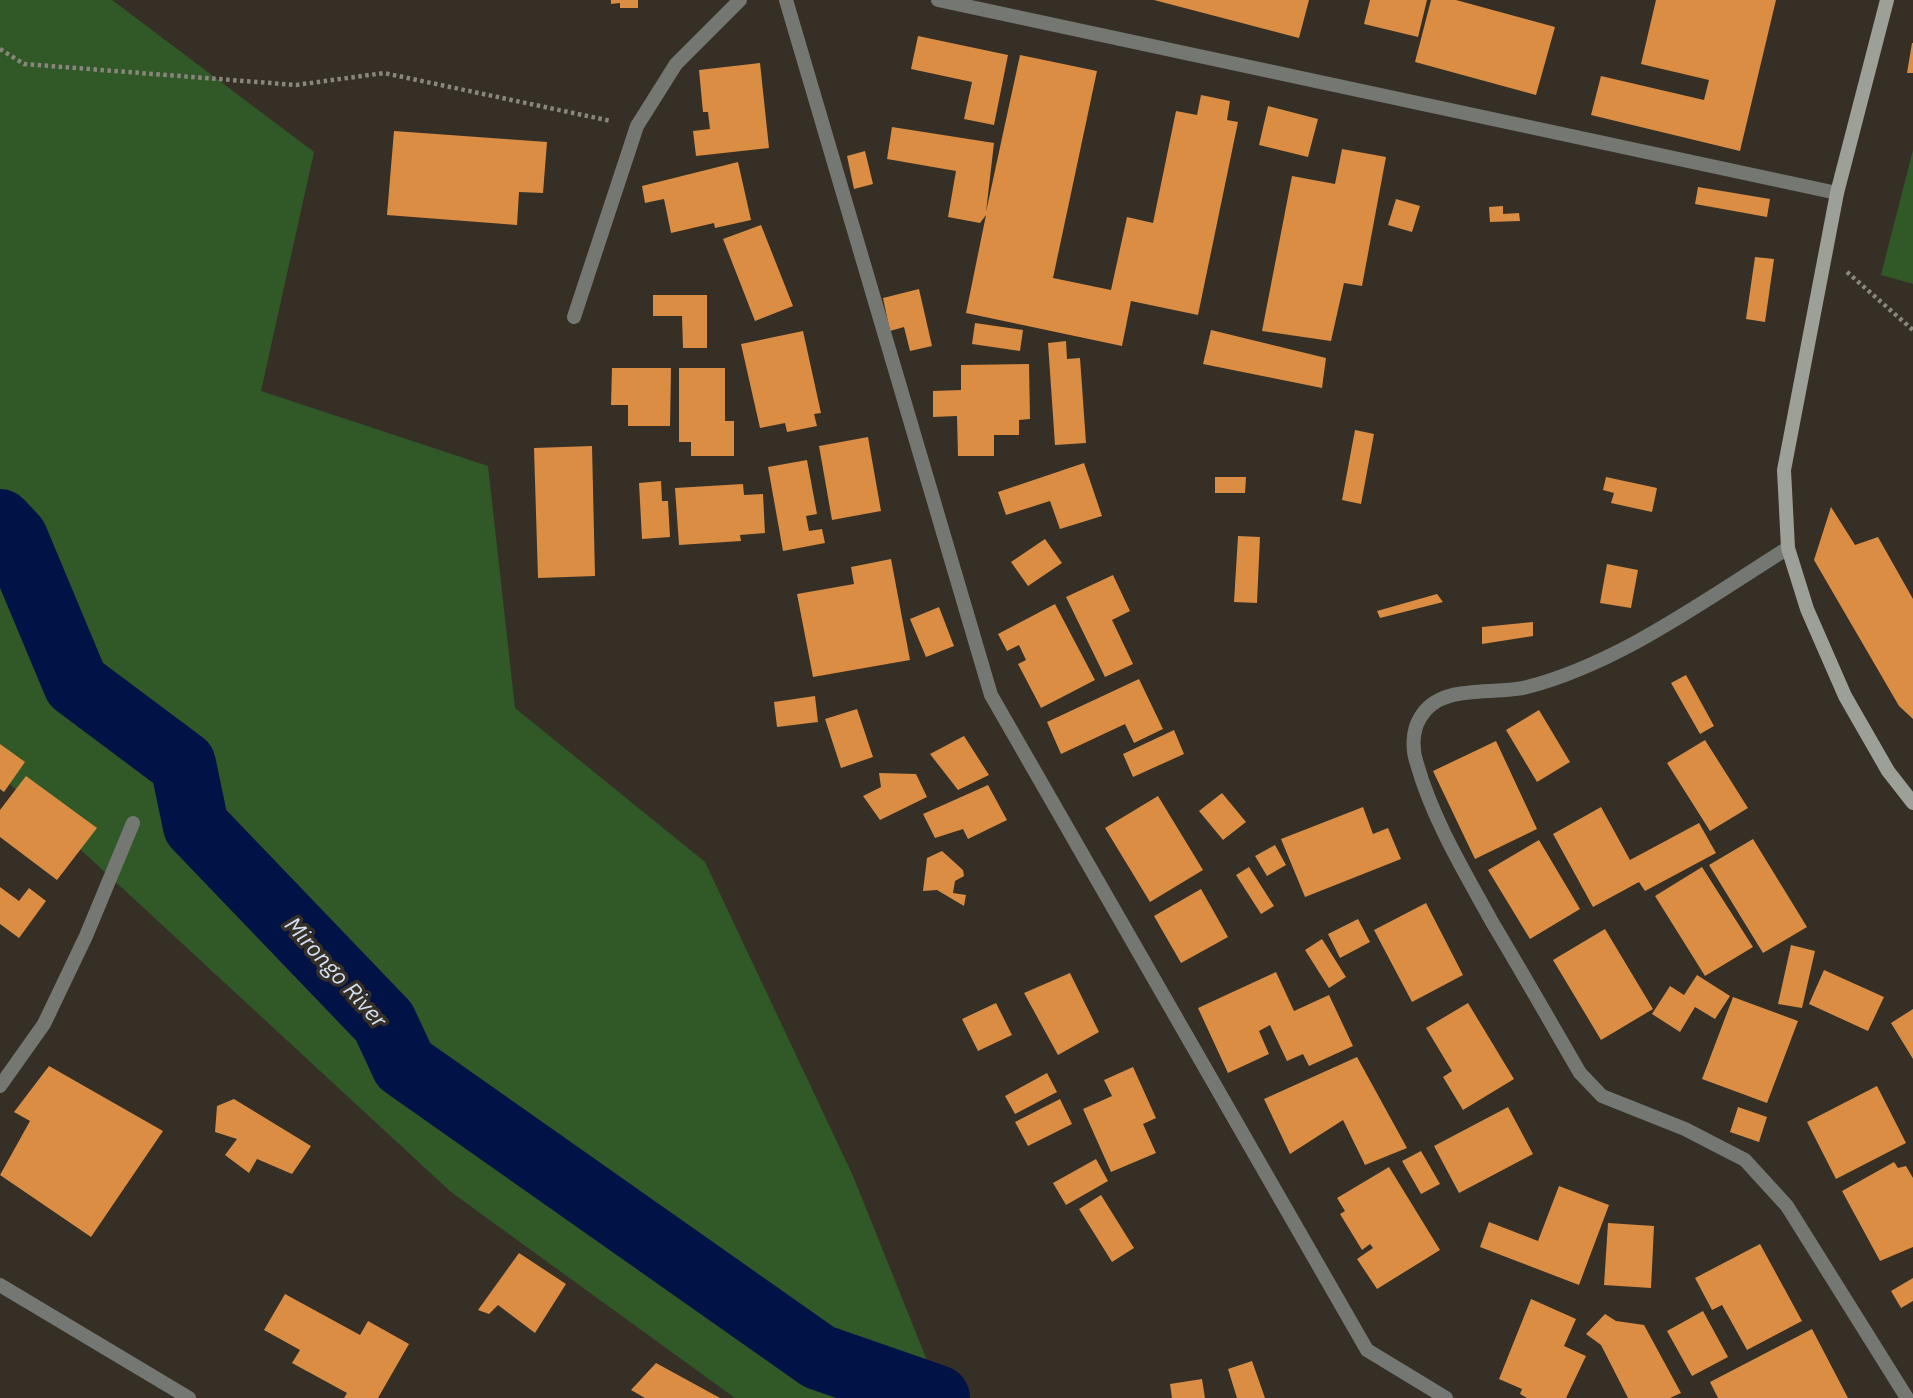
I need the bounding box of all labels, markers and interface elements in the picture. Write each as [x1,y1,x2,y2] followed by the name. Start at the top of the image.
[278,912,392,1034] water label: Mirongo River

